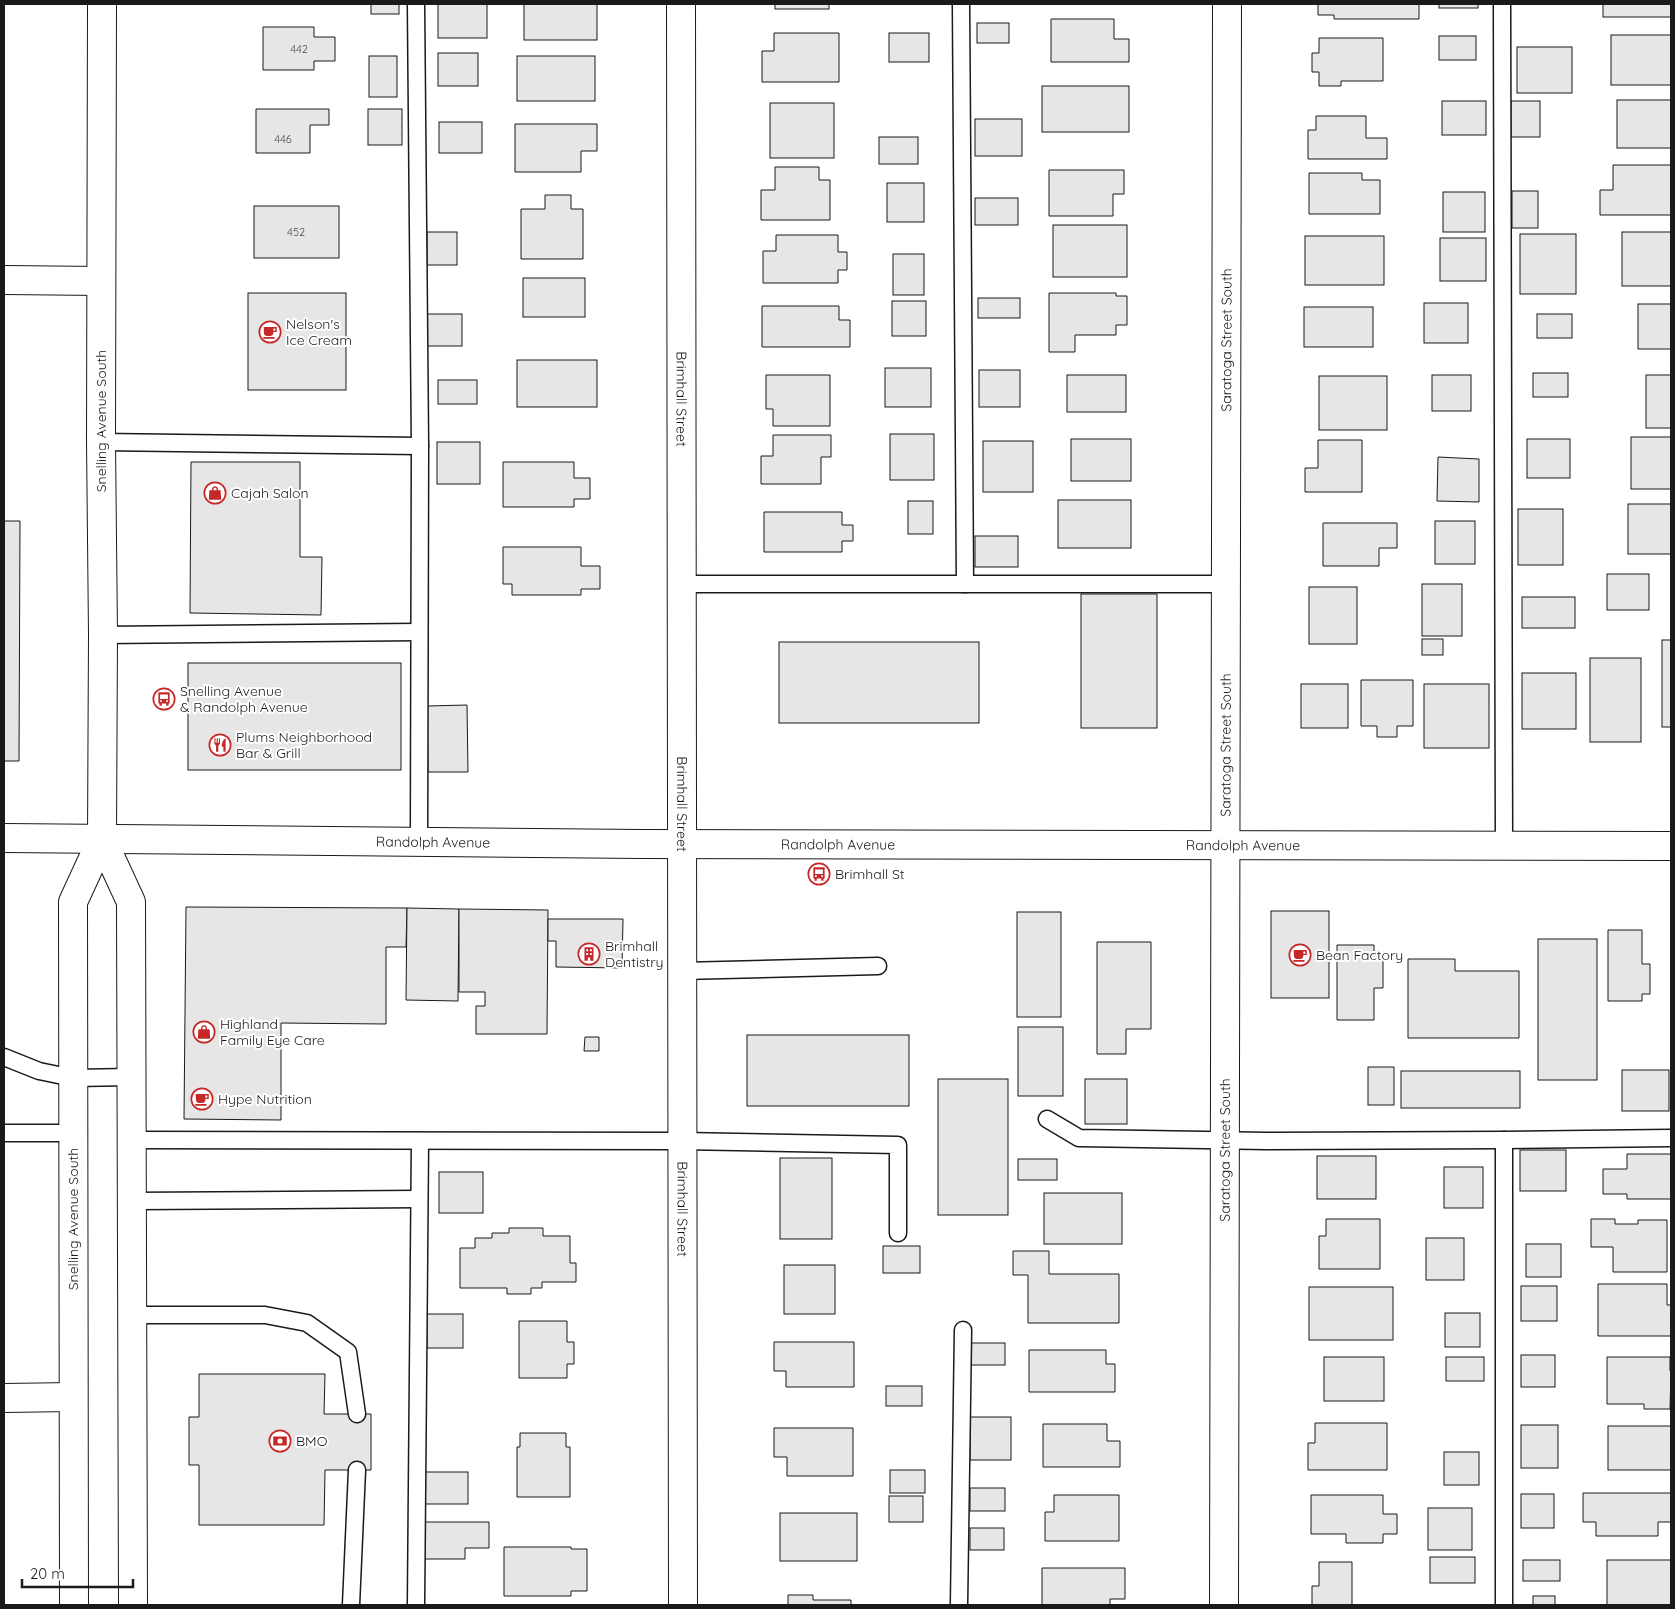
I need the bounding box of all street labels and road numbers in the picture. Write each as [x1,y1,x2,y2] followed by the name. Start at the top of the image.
[1217,268,1236,412] street label: Saratoga Street South
[92,350,110,492] street label: Snelling Avenue South
[672,351,691,447] street label: Brimhall Street
[1216,673,1235,817] street label: Saratoga Street South
[673,756,691,852] street label: Brimhall Street
[376,833,490,852] street label: Randolph Avenue
[781,835,895,853] street label: Randolph Avenue
[1186,836,1300,854] street label: Randolph Avenue
[1216,1078,1234,1222] street label: Saratoga Street South
[64,1148,82,1290] street label: Snelling Avenue South
[673,1161,692,1257] street label: Brimhall Street

